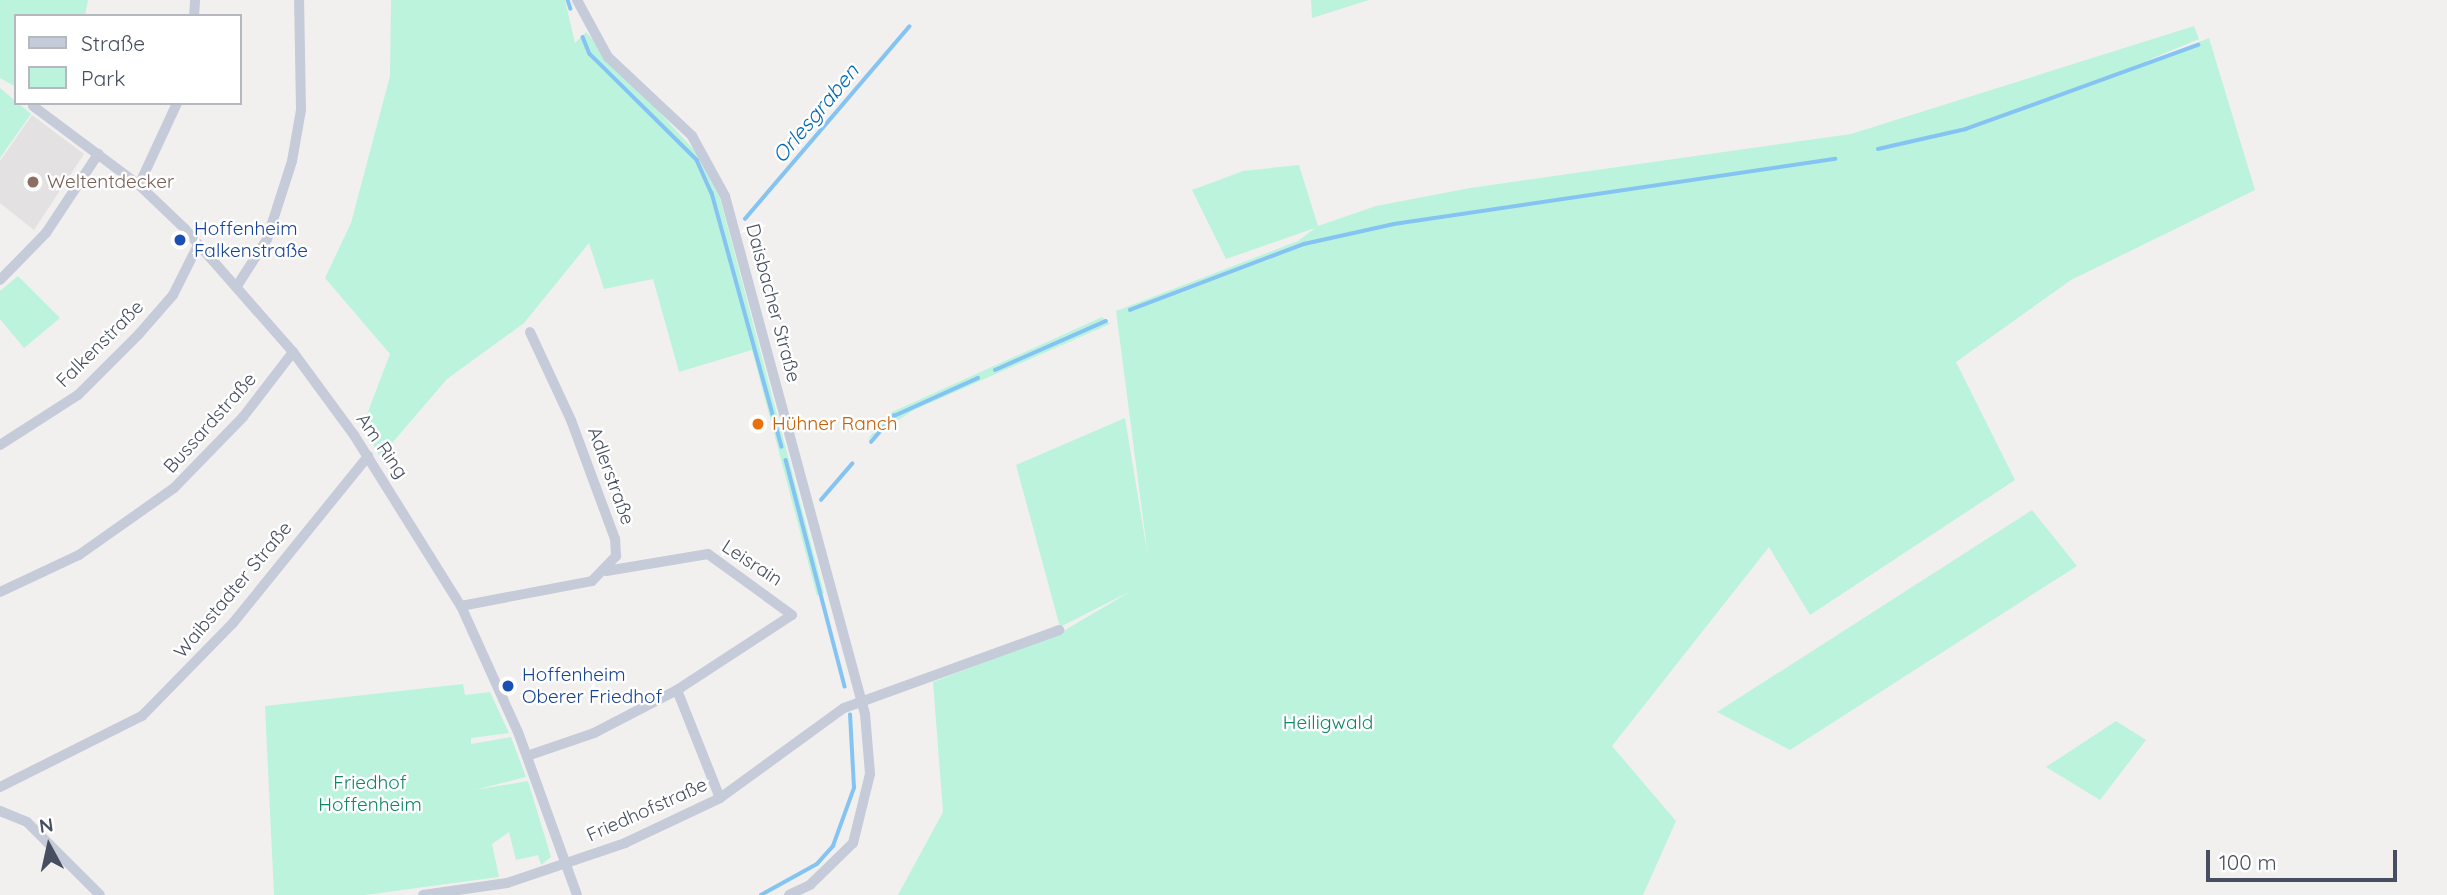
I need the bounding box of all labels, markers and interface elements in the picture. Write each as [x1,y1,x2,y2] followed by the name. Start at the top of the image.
[14,14,242,105] legend
[81,30,145,56] text: Straße
[766,59,864,167] water label: Orlesgraben
[81,65,125,91] text: Park
[47,171,174,193] place label: Weltentdecker
[25,174,41,190] marker: Weltentdecker
[194,218,308,262] place label: Hoffenheim Falkenstraße
[741,221,805,385] street label: Daisbacher Straße
[172,232,188,248] marker: Hoffenheim Falkenstraße
[52,296,148,392] street label: Falkenstraße
[159,368,261,478] street label: Bussardstraße
[351,409,413,483] street label: Am Ring
[772,413,897,435] place label: Hühner Ranch
[750,416,766,432] marker: Hühner Ranch
[583,424,639,528] street label: Adlerstraße
[169,517,297,663] street label: Waibstadter Straße
[717,535,787,591] street label: Leisrain
[522,664,662,708] place label: Hoffenheim Oberer Friedhof
[500,678,516,694] marker: Hoffenheim Oberer Friedhof
[1283,712,1373,734] park label: Heiligwald
[318,772,422,816] park label: Friedhof Hoffenheim
[583,773,711,847] street label: Friedhofstraße
[14,811,84,881] north arrow
[37,812,55,838] text: N
[2209,836,2400,880] scale bar
[2219,849,2277,875] text: 100 m

